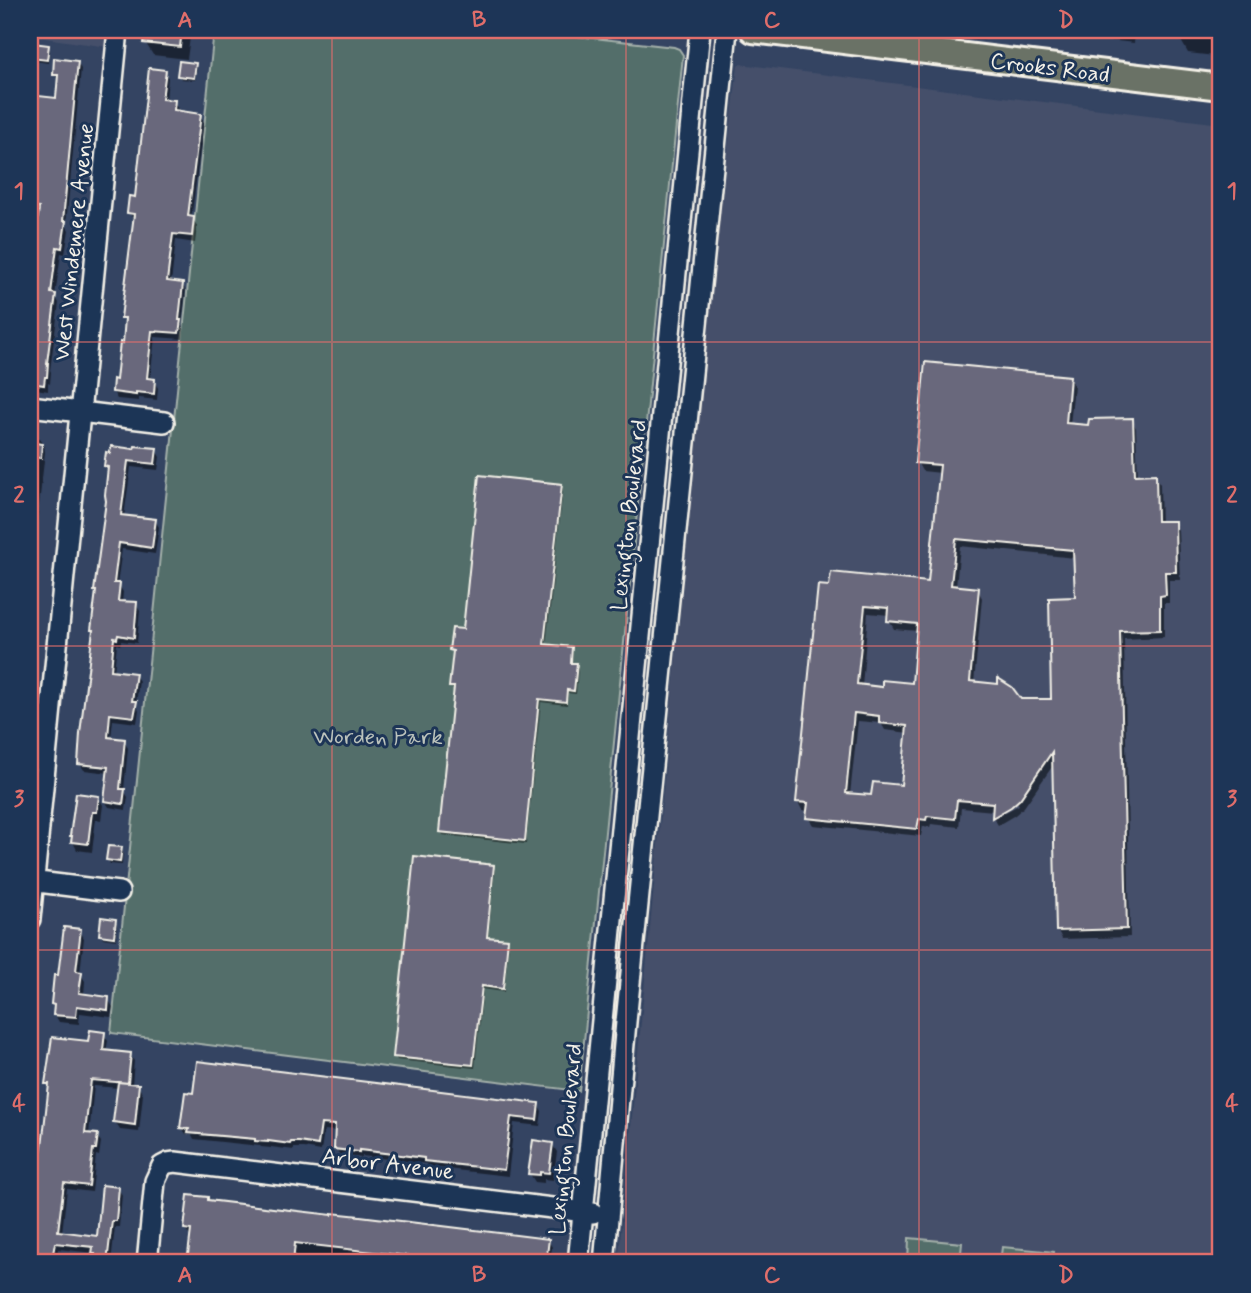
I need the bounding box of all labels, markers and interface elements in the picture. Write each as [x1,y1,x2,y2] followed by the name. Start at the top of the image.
[177,6,193,36] text: A
[472,6,487,36] text: B
[764,6,781,36] text: C
[1058,6,1074,36] text: D
[988,47,1111,91] street label: Crooks Road
[48,122,102,362] street label: West Windemere Avenue
[14,177,24,207] text: 1
[1227,177,1237,207] text: 1
[605,418,657,613] street label: Lexington Boulevard
[13,481,25,511] text: 2
[1226,481,1238,511] text: 2
[313,723,443,753] park label: Worden Park
[14,785,25,815] text: 3
[1227,785,1238,815] text: 3
[544,1042,592,1236] street label: Lexington Boulevard
[12,1089,26,1119] text: 4
[1225,1089,1239,1119] text: 4
[320,1142,456,1188] street label: Arbor Avenue
[177,1261,193,1291] text: A
[472,1261,487,1291] text: B
[764,1261,781,1291] text: C
[1058,1261,1074,1291] text: D

